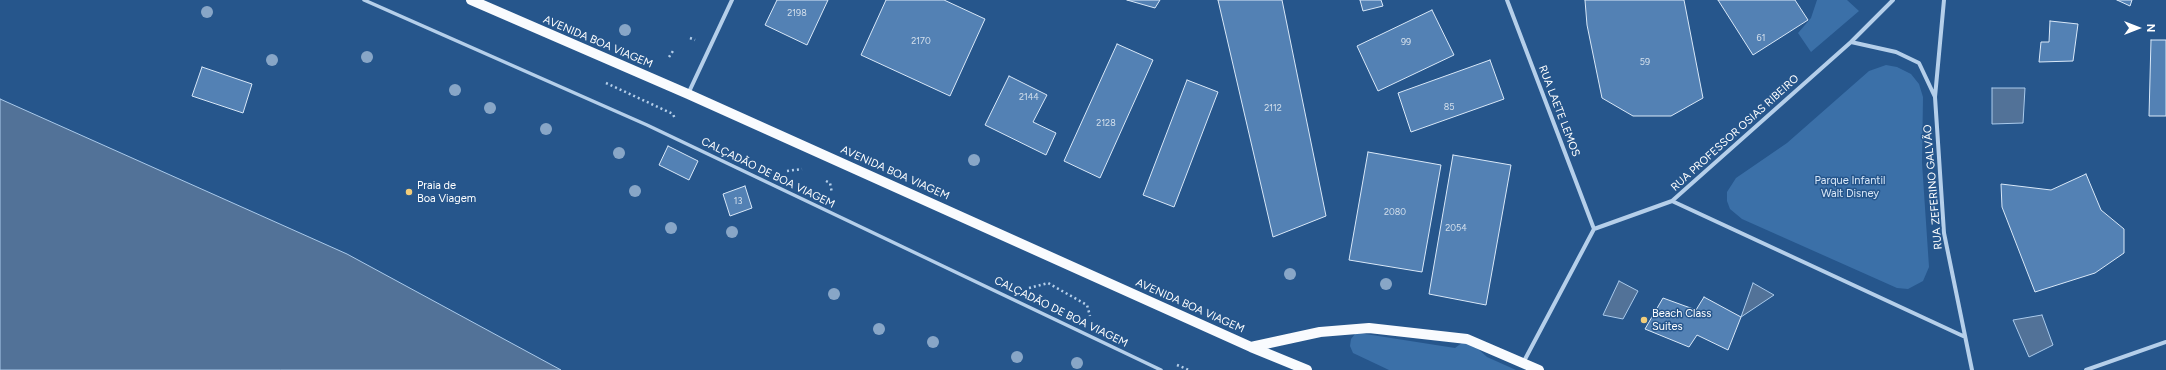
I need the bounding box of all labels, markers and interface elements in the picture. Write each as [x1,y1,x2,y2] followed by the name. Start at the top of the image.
[787,8,807,18] house number: 2198
[2118,8,2158,48] north arrow
[541,13,655,71] street label: AVENIDA BOA VIAGEM
[2144,24,2157,32] text: N
[1757,33,1765,43] house number: 61
[911,36,931,46] house number: 2170
[1401,37,1411,47] house number: 99
[1640,57,1650,67] house number: 59
[1536,64,1582,158] street label: RUA LAETE LEMOS
[1668,72,1802,194] street label: RUA PROFESSOR OSIAS RIBEIRO
[1019,92,1039,102] house number: 2144
[1444,102,1454,112] house number: 85
[1264,103,1282,113] house number: 2112
[1096,118,1116,128] house number: 2128
[1921,124,1945,250] street label: RUA ZEFERINO GALVÃO
[699,135,837,211] street label: CALÇADÃO DE BOA VIAGEM
[839,143,951,203] street label: AVENIDA BOA VIAGEM
[1815,174,1885,200] park label: Parque Infantil Walt Disney
[417,179,476,205] place label: Praia de Boa Viagem
[404,187,414,197] marker: Praia de Boa Viagem
[734,196,742,206] house number: 13
[1384,207,1406,217] house number: 2080
[1445,223,1467,233] house number: 2054
[992,274,1130,350] street label: CALÇADÃO DE BOA VIAGEM
[1134,276,1246,336] street label: AVENIDA BOA VIAGEM
[1652,307,1711,333] place label: Beach Class Suites
[1639,315,1649,325] marker: Beach Class Suites

